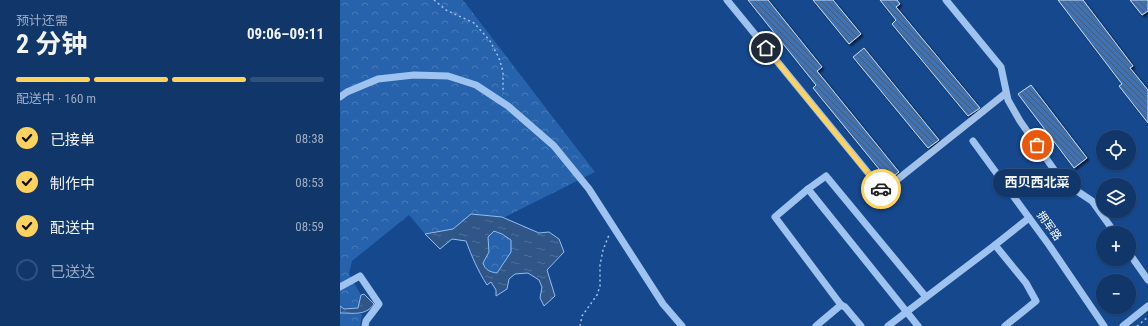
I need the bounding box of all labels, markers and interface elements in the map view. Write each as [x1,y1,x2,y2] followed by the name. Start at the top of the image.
[16,13,68,28] text: 预计还需
[247,25,324,43] text: 09:06–09:11
[16,29,87,59] text: 2 分钟
[749,31,783,65] pin
[755,37,777,59] icon: home
[16,91,96,106] text: 配送中 · 160 m
[16,127,38,149] icon: check
[1020,128,1054,162] pin
[1096,130,1136,314] map controls
[1096,130,1136,170] button: locate
[50,131,95,149] text: 已接单
[295,131,324,146] text: 08:38
[1026,134,1048,156] icon: bag
[861,169,901,209] courier
[993,169,1081,197] callout: 西贝西北菜
[16,171,38,193] icon: check
[50,175,95,193] text: 制作中
[295,175,324,190] text: 08:53
[1004,175,1070,190] text: 西贝西北菜
[870,178,892,200] icon: car
[1096,178,1136,218] button: layers
[1034,209,1064,243] street label: 拥军路
[16,215,38,237] icon: check
[50,219,95,237] text: 配送中
[295,219,324,234] text: 08:59
[1096,226,1136,266] button: +
[50,263,95,281] text: 已送达
[1096,274,1136,314] button: −

